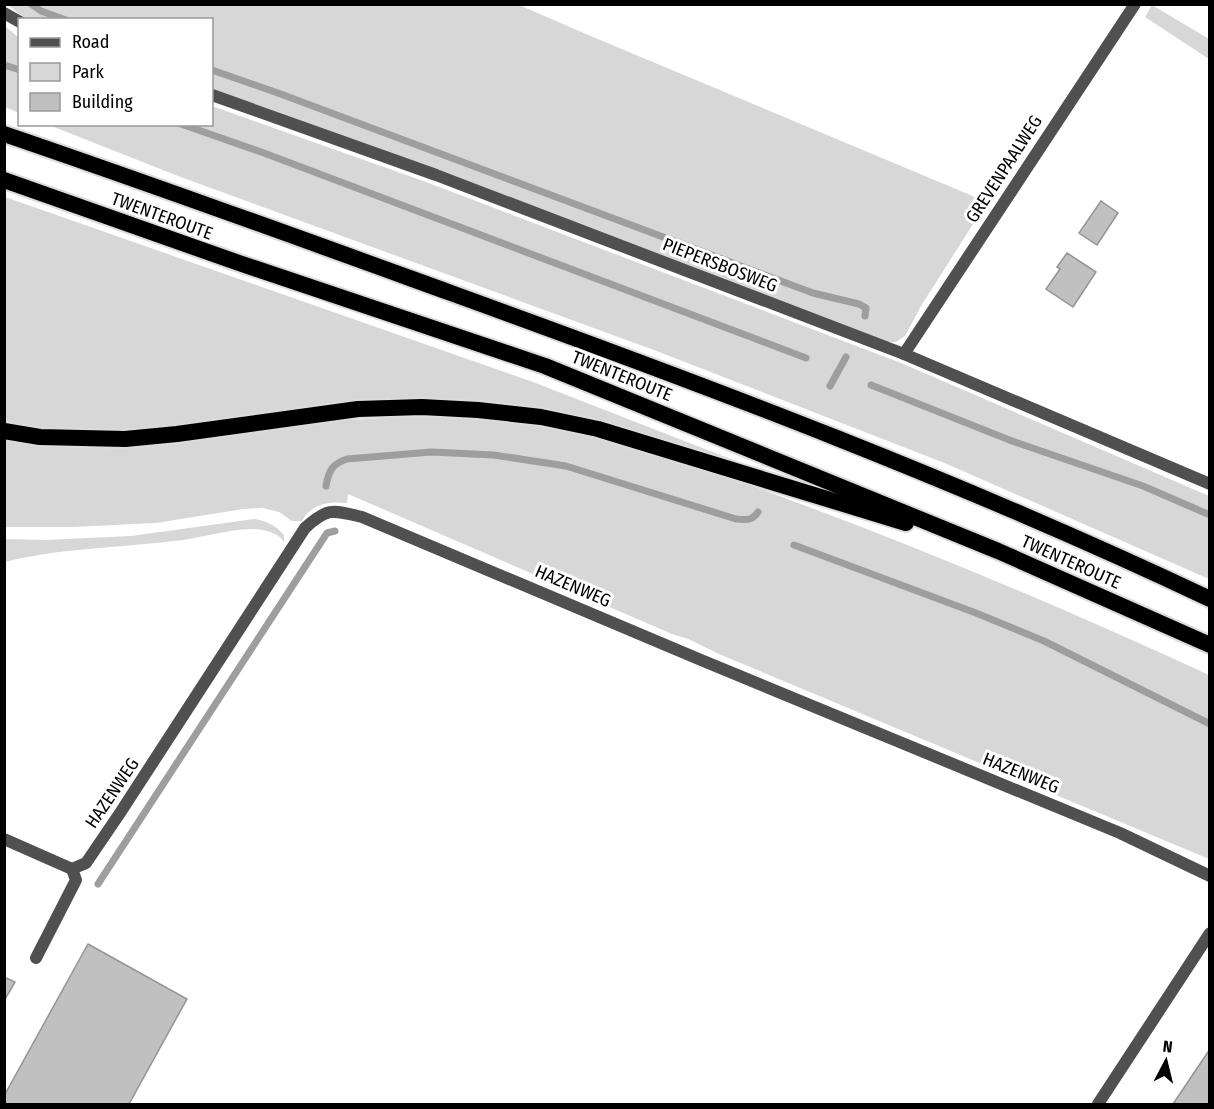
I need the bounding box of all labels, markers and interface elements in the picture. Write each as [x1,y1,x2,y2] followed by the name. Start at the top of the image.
[18,18,213,126] legend
[72,31,109,53] text: Road
[72,61,105,83] text: Park
[72,91,133,113] text: Building
[961,111,1047,227] street label: GREVENPAALWEG
[108,187,216,245] street label: TWENTEROUTE
[660,233,780,297] street label: PIEPERSBOSWEG
[569,346,675,406] street label: TWENTEROUTE
[1018,530,1124,594] street label: TWENTEROUTE
[532,560,614,612] street label: HAZENWEG
[980,748,1062,798] street label: HAZENWEG
[80,754,144,832] street label: HAZENWEG
[1136,1031,1196,1091] north arrow
[1162,1037,1174,1057] text: N

